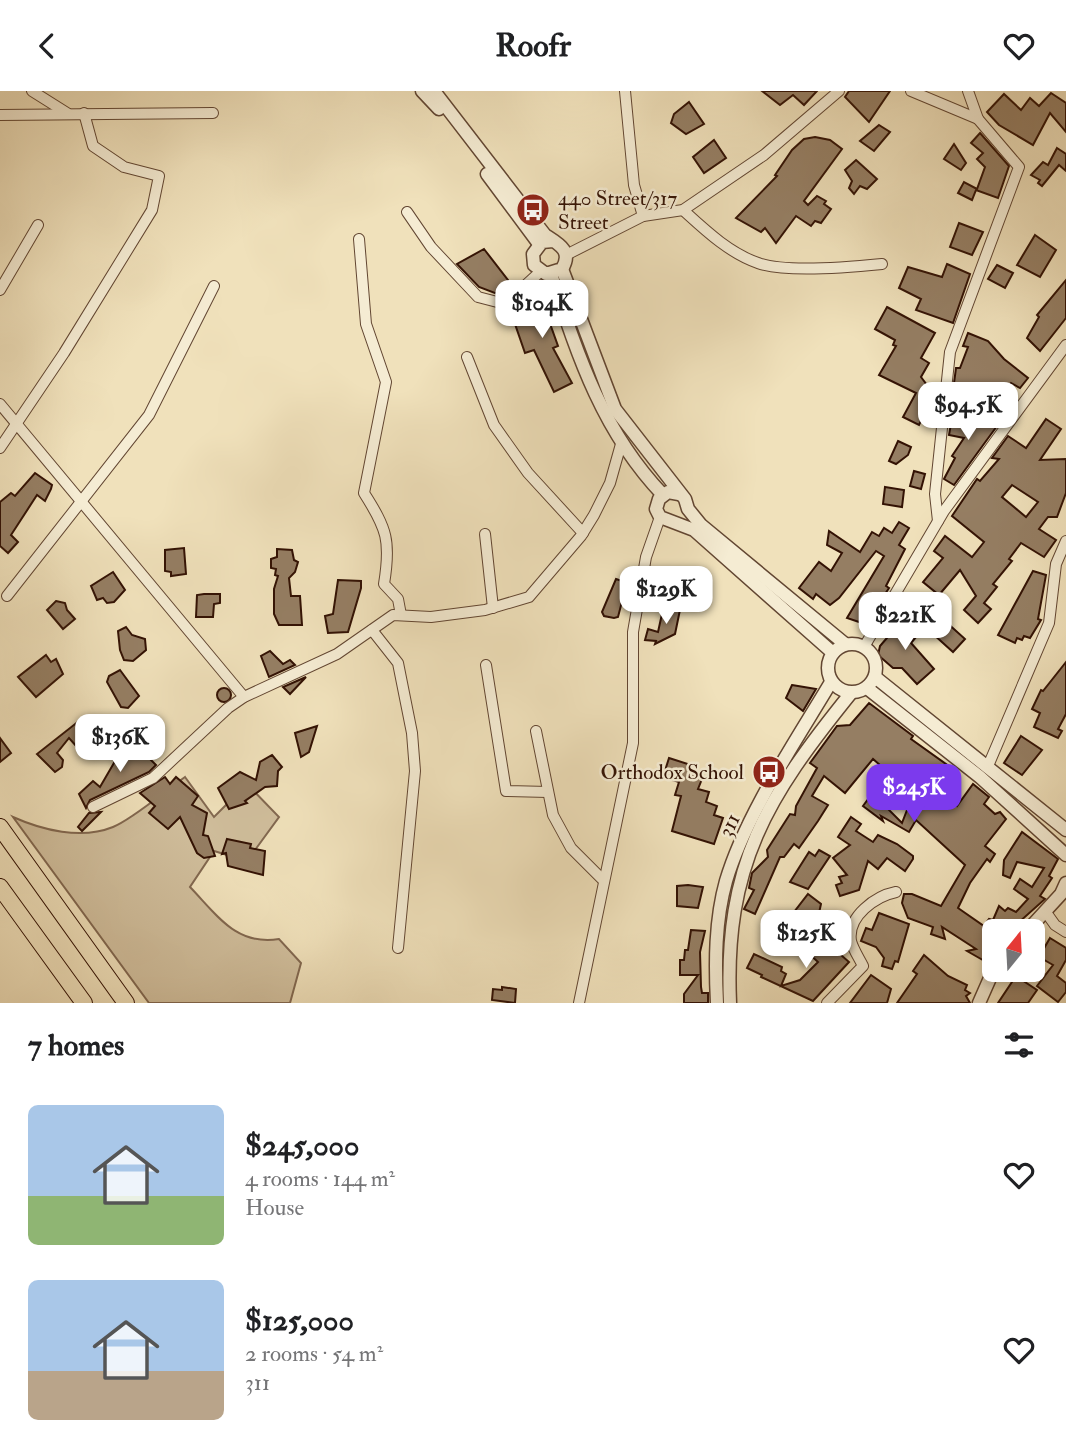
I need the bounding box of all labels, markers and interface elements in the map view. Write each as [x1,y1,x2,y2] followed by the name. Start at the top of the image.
[495,26,571,66] text: Roofr
[28,27,66,65] icon: back
[1000,27,1038,65] icon: heart
[558,185,677,236] place label: 440 Street/317 Street
[514,191,552,229] bus stop icon: 440 Street/317 Street
[493,281,591,340] pin: $104K
[511,288,573,317] text: $104K
[911,383,1025,442] pin: $94.5K
[934,390,1002,419] text: $94.5K
[617,567,715,626] pin: $129K
[636,574,696,603] text: $129K
[856,593,954,652] pin: $221K
[875,600,935,629] text: $221K
[71,715,169,774] pin: $136K
[91,722,149,751] text: $136K
[750,753,788,791] bus stop icon: Orthodox School
[600,759,745,786] place label: Orthodox School
[865,765,963,824] pin: $245K
[882,772,946,801] text: $245K
[712,809,747,842] street label: 311
[757,911,855,970] pin: $125K
[776,918,836,947] text: $125K
[982,919,1045,982] north arrow
[982,919,1045,982] map controls
[1000,1026,1038,1064] icon: filters
[28,1027,124,1064] text: 7 homes
[245,1127,359,1164] text: $245,000
[84,1133,168,1217] icon: home
[1000,1156,1038,1194] icon: heart
[245,1164,395,1193] text: 4 rooms · 144 m²
[245,1193,304,1222] text: House
[245,1302,354,1339] text: $125,000
[84,1308,168,1392] icon: home
[1000,1331,1038,1369] icon: heart
[245,1339,383,1368] text: 2 rooms · 54 m²
[245,1368,270,1397] text: 311

